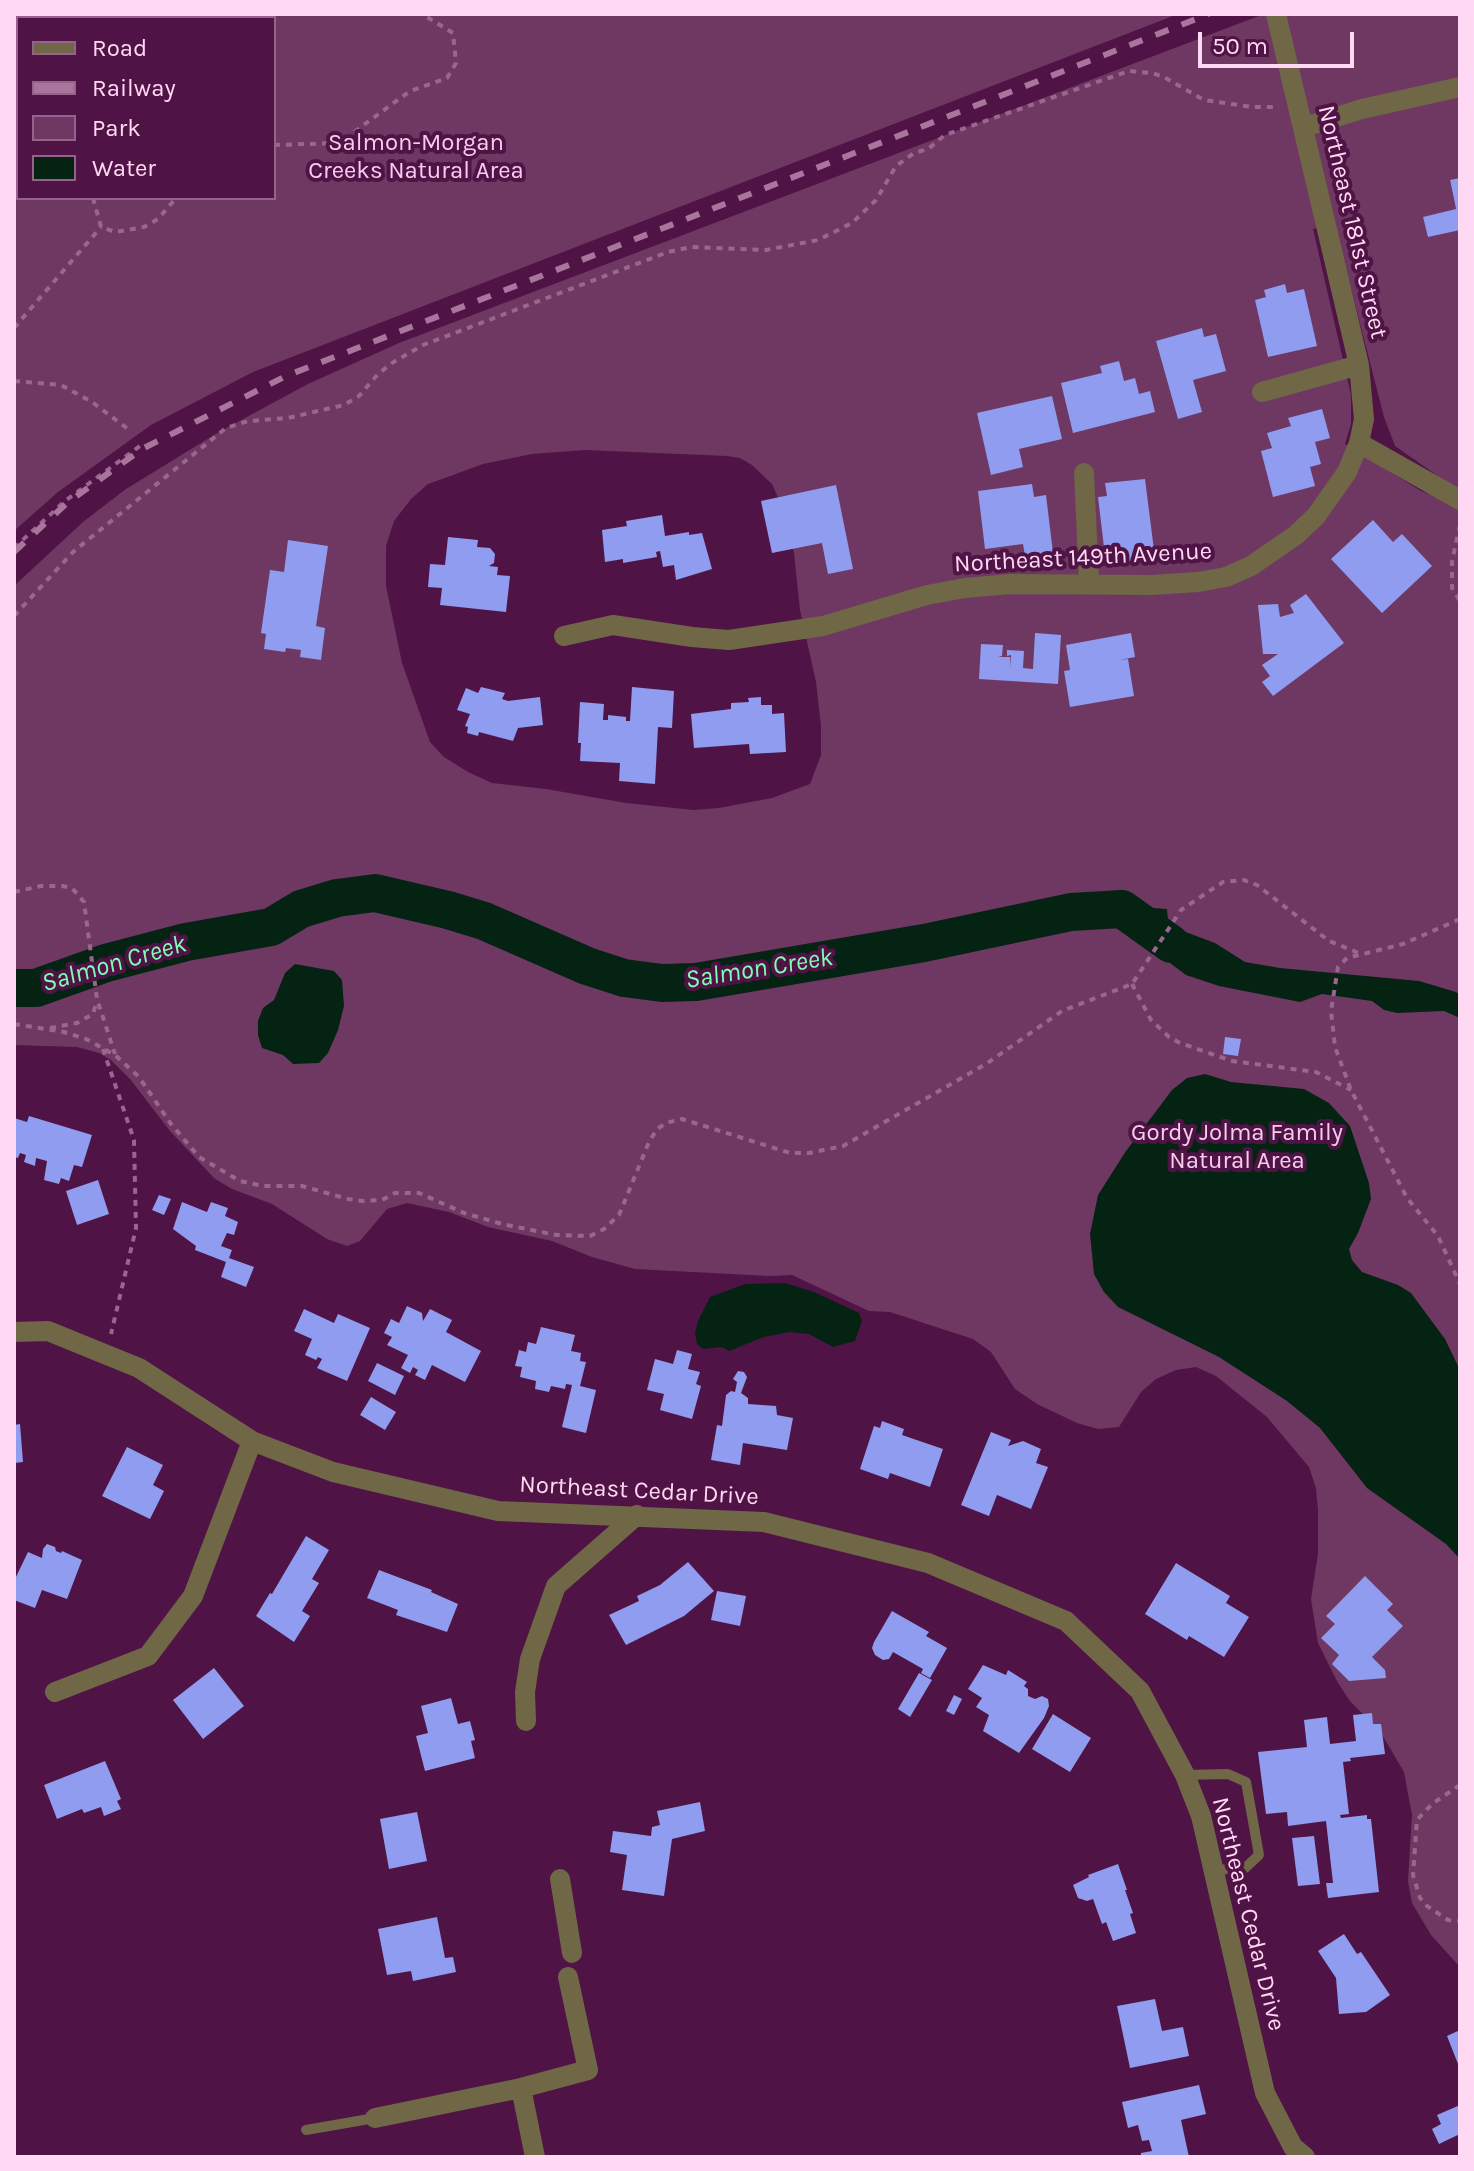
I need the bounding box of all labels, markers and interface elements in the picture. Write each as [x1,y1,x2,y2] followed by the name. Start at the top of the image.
[16,16,276,200] legend
[1202,16,1358,66] scale bar
[1212,32,1268,60] text: 50 m
[92,34,147,62] text: Road
[92,74,176,102] text: Railway
[1311,103,1393,341] street label: Northeast 181st Street
[92,114,141,142] text: Park
[308,129,524,185] park label: Salmon-Morgan Creeks Natural Area
[92,154,156,182] text: Water
[953,537,1213,579] street label: Northeast 149th Avenue
[38,929,190,999] water label: Salmon Creek
[683,942,835,996] water label: Salmon Creek
[1131,1119,1343,1175] park label: Gordy Jolma Family Natural Area
[519,1470,759,1512] street label: Northeast Cedar Drive
[1205,1794,1291,2034] street label: Northeast Cedar Drive

